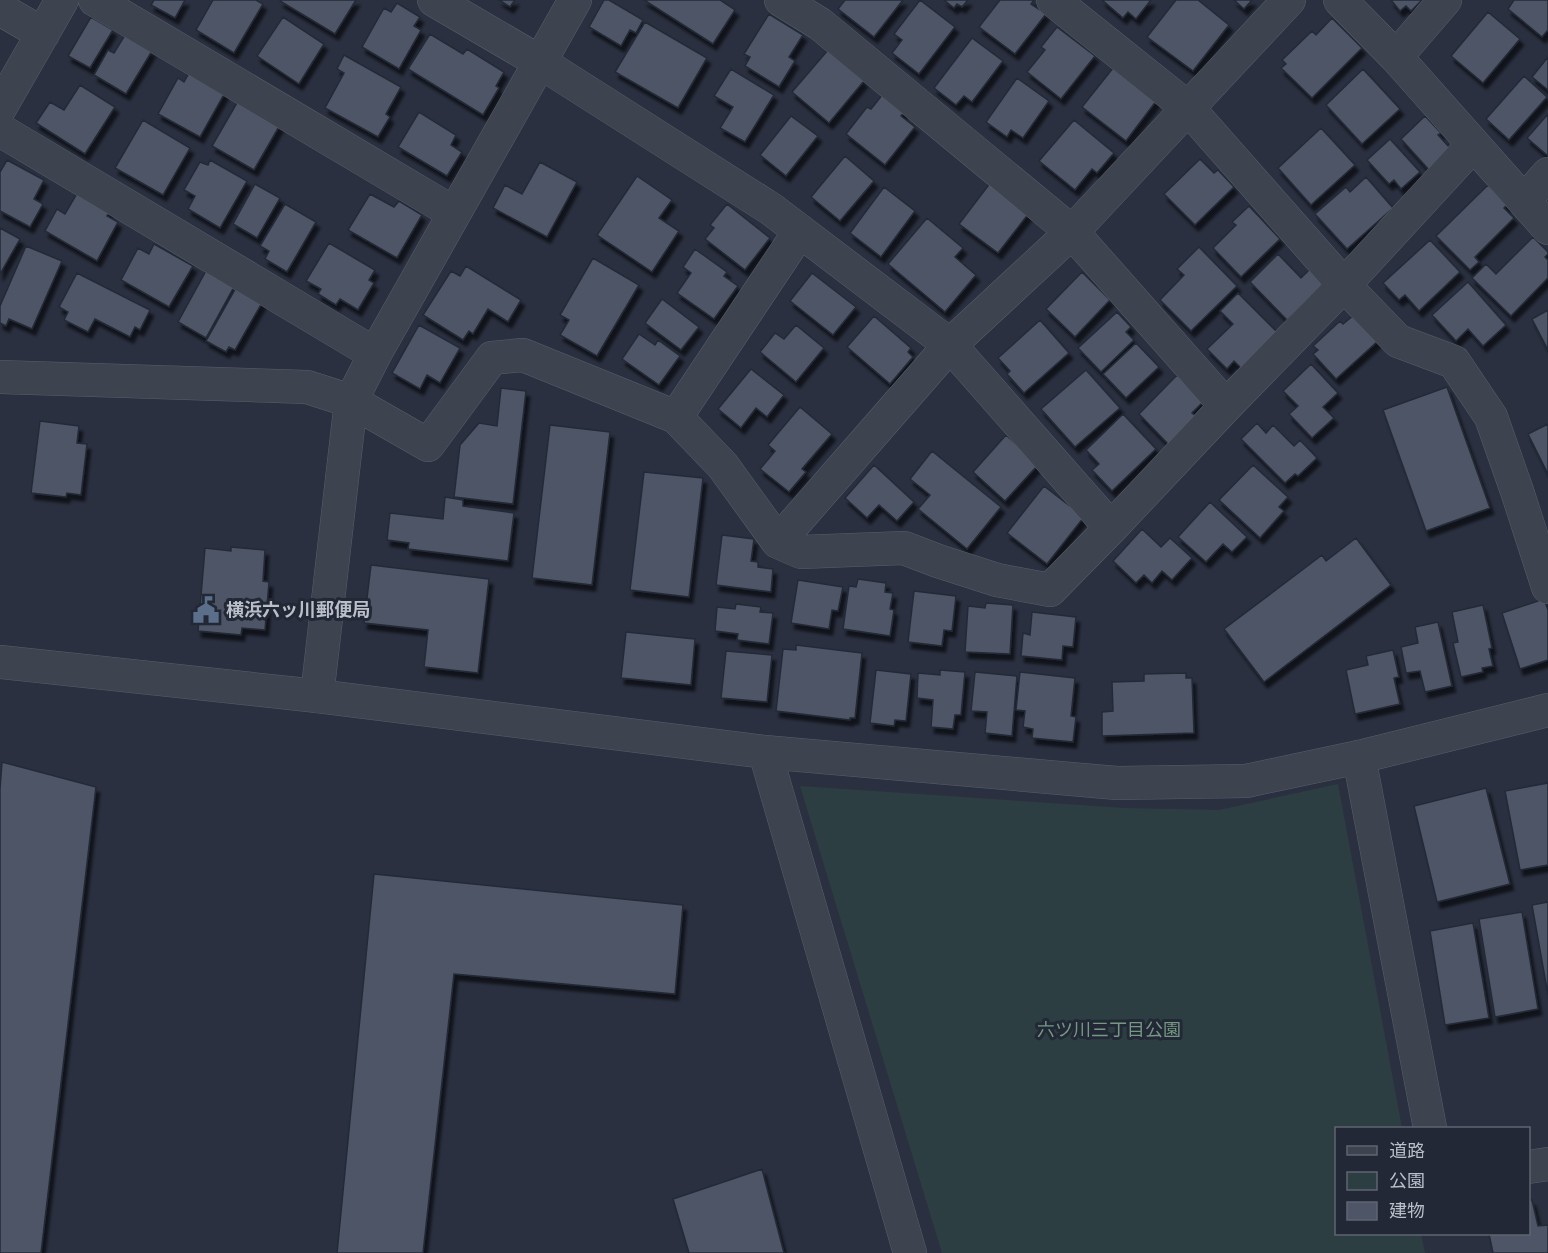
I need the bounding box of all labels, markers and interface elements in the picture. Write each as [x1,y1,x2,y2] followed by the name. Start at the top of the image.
[191,595,221,625] public building icon: 横浜六ッ川郵便局
[226,600,370,621] place label: 横浜六ッ川郵便局
[1037,1020,1181,1041] park label: 六ツ川三丁目公園
[1335,1127,1530,1235] legend
[1389,1141,1425,1162] text: 道路
[1389,1171,1425,1192] text: 公園
[1389,1201,1425,1222] text: 建物

